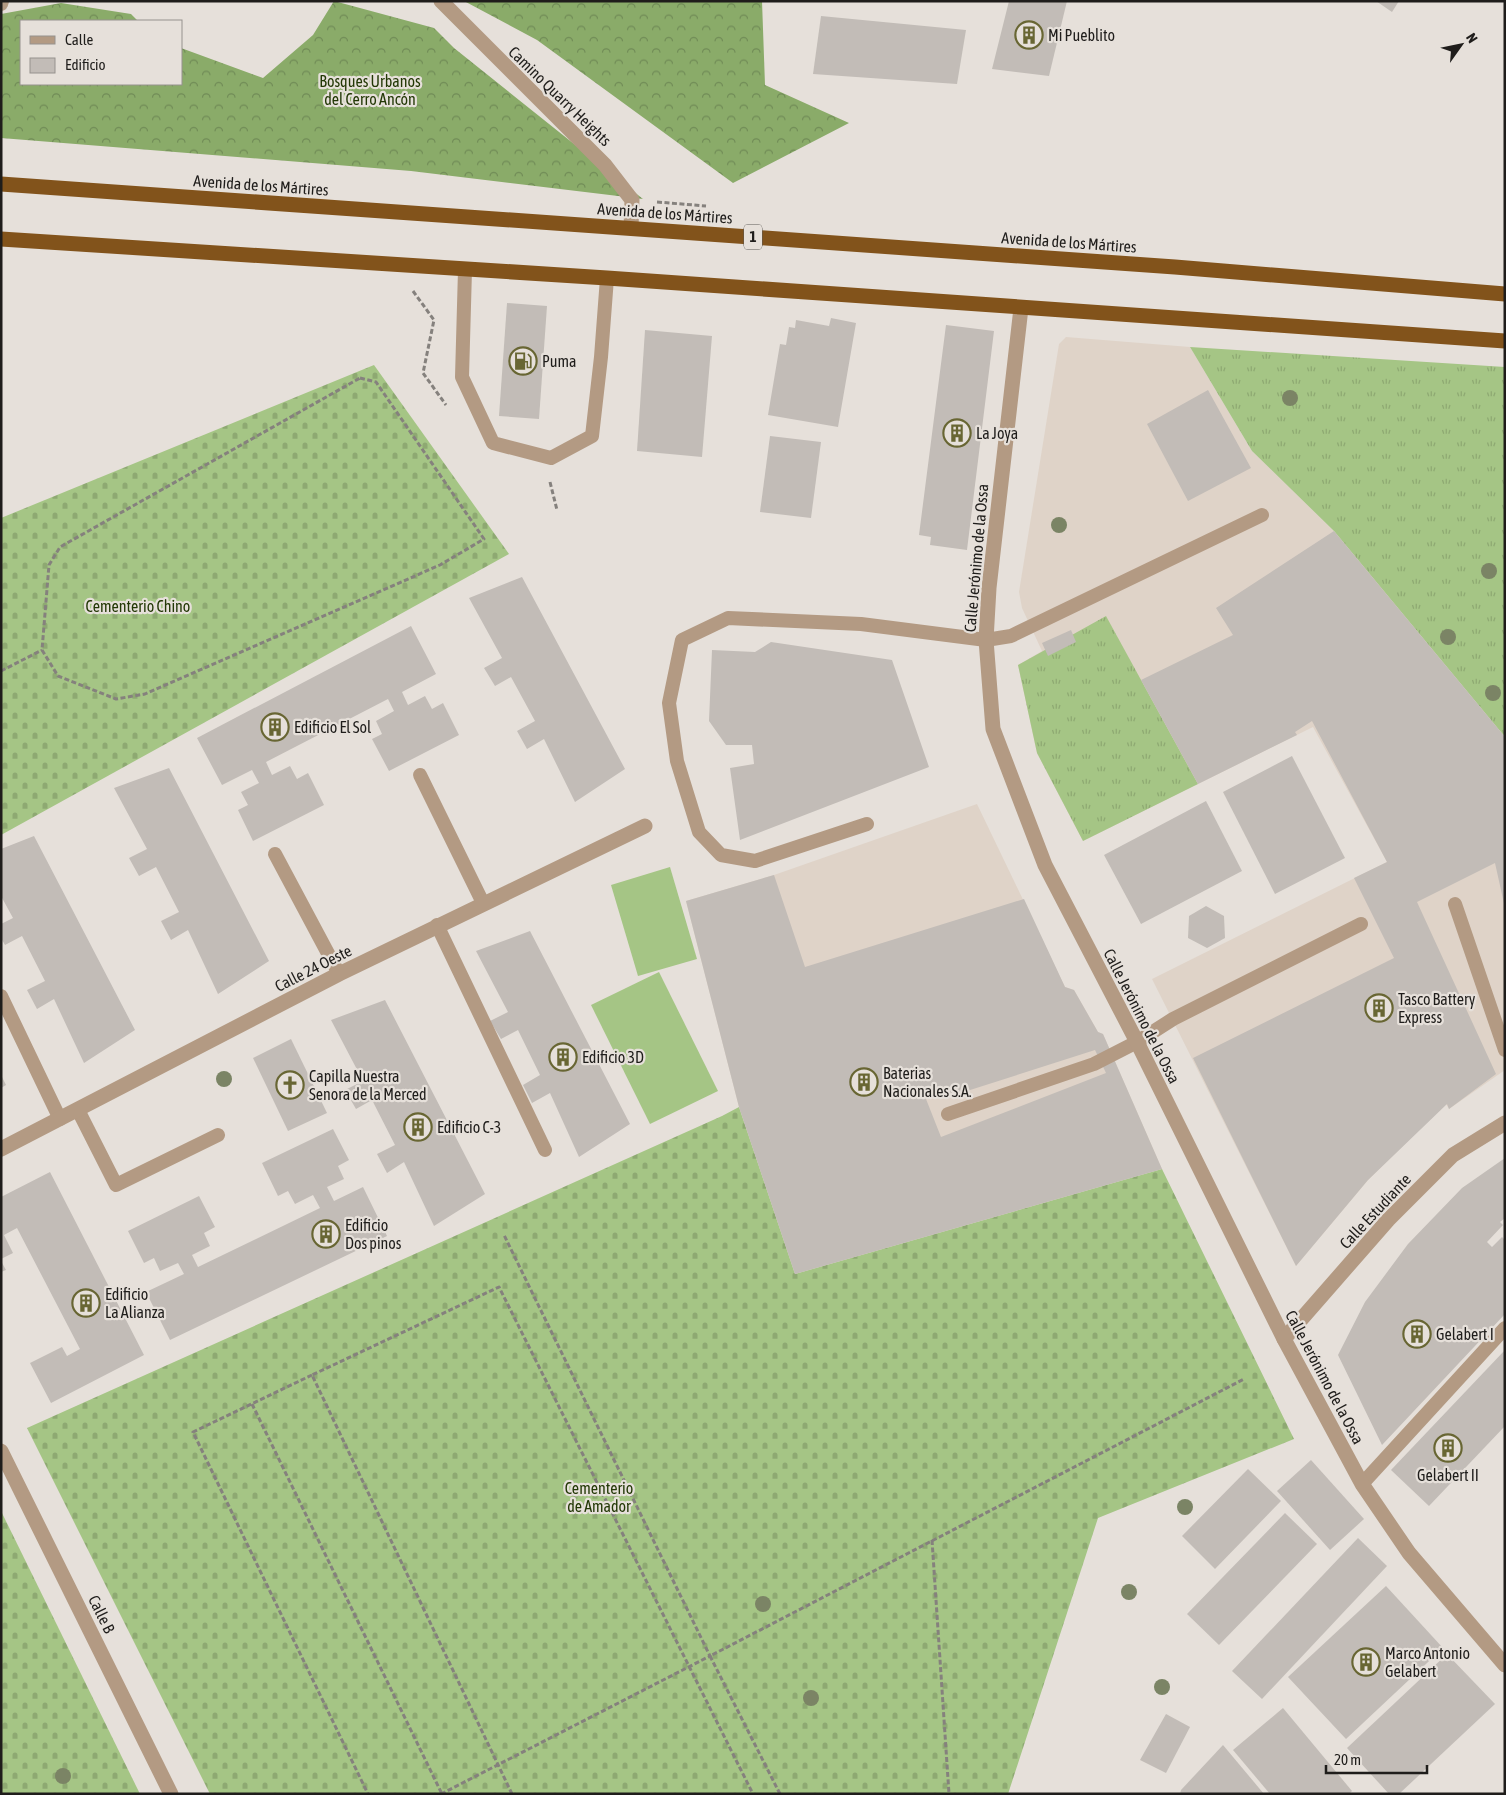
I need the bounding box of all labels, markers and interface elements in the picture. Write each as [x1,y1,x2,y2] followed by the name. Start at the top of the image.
[20,20,182,85] legend
[1014,20,1044,50] building icon: Mi Pueblito
[1436,20,1486,70] north arrow
[1048,26,1115,44] place label: Mi Pueblito
[1463,30,1481,46] text: N
[65,31,94,48] text: Calle
[504,43,615,150] street label: Camino Quarry Heights
[65,56,106,73] text: Edificio
[319,72,421,108] park label: Bosques Urbanos del Cerro Ancón
[193,171,329,199] street label: Avenida de los Mártires
[597,199,733,227] street label: Avenida de los Mártires
[744,224,762,250] road number: 1
[1001,228,1137,256] street label: Avenida de los Mártires
[508,346,538,376] fuel station icon: Puma
[542,352,577,370] place label: Puma
[942,418,972,448] building icon: La Joya
[976,424,1018,443] place label: La Joya
[961,483,991,633] street label: Calle Jerónimo de la Ossa
[86,597,190,615] park label: Cementerio Chino
[260,712,290,742] building icon: Edificio El Sol
[294,718,372,736] place label: Edificio El Sol
[272,941,354,995] street label: Calle 24 Oeste
[1100,946,1184,1086] street label: Calle Jerónimo de la Ossa
[1398,990,1476,1027] place label: Tasco Battery Express
[1364,993,1394,1023] building icon: Tasco Battery Express
[548,1042,578,1072] building icon: Edificio 3D
[582,1048,644,1066] place label: Edificio 3D
[883,1064,972,1100] place label: Baterias Nacionales S.A.
[309,1067,427,1103] place label: Capilla Nuestra Senora de la Merced
[849,1067,879,1097] building icon: Baterias Nacionales S.A.
[275,1070,305,1100] church icon: Capilla Nuestra Senora de la Merced
[403,1112,433,1142] building icon: Edificio C-3
[437,1118,501,1136] place label: Edificio C-3
[1336,1170,1414,1252] street label: Calle Estudiante
[345,1216,402,1253] place label: Edificio Dos pinos
[311,1219,341,1249] building icon: Edificio Dos pinos
[105,1285,165,1321] place label: Edificio La Alianza
[71,1288,101,1318] building icon: Edificio La Alianza
[1282,1307,1368,1447] street label: Calle Jerónimo de la Ossa
[1402,1319,1432,1349] building icon: Gelabert I
[1436,1325,1494,1343] place label: Gelabert I
[1433,1433,1463,1463] building icon: Gelabert II
[1417,1466,1479,1484] place label: Gelabert II
[565,1479,633,1515] park label: Cementerio de Amador
[85,1592,119,1636] street label: Calle B
[1385,1644,1470,1680] place label: Marco Antonio Gelabert
[1351,1647,1381,1677] building icon: Marco Antonio Gelabert
[1326,1742,1427,1774] scale bar
[1334,1751,1361,1768] text: 20 m

